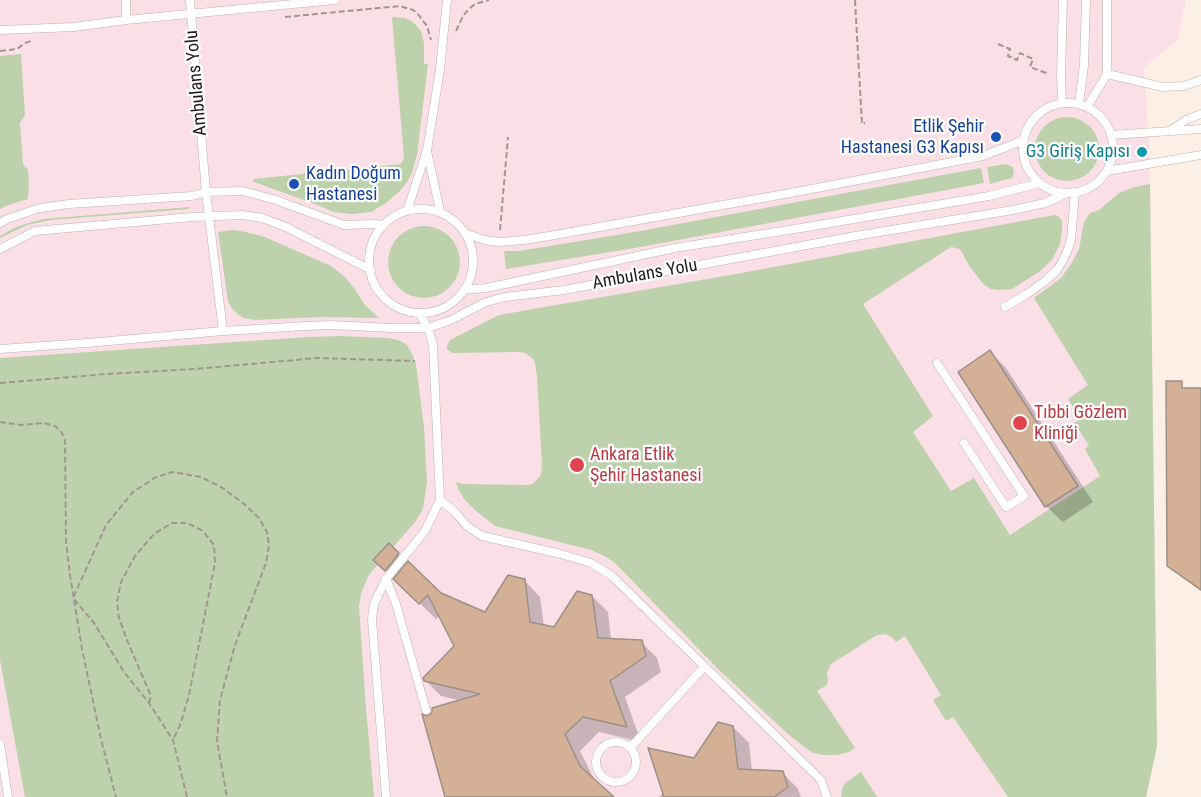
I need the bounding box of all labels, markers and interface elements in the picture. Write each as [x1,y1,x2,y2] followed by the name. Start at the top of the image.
[182,29,212,137] street label: Ambulans Yolu
[841,116,984,158] place label: Etlik Şehir Hastanesi G3 Kapısı
[989,130,1003,144] marker: Etlik Şehir Hastanesi G3 Kapısı
[1026,141,1130,163] place label: G3 Giriş Kapısı
[1135,145,1149,159] marker: G3 Giriş Kapısı
[306,163,401,206] place label: Kadın Doğum Hastanesi
[287,177,301,191] marker: Kadın Doğum Hastanesi
[591,255,699,295] street label: Ambulans Yolu
[1034,402,1127,444] place label: Tıbbi Gözlem Kliniği
[1011,414,1029,432] marker: Tıbbi Gözlem Kliniği
[590,444,702,486] place label: Ankara Etlik Şehir Hastanesi
[568,456,586,474] marker: Ankara Etlik Şehir Hastanesi

